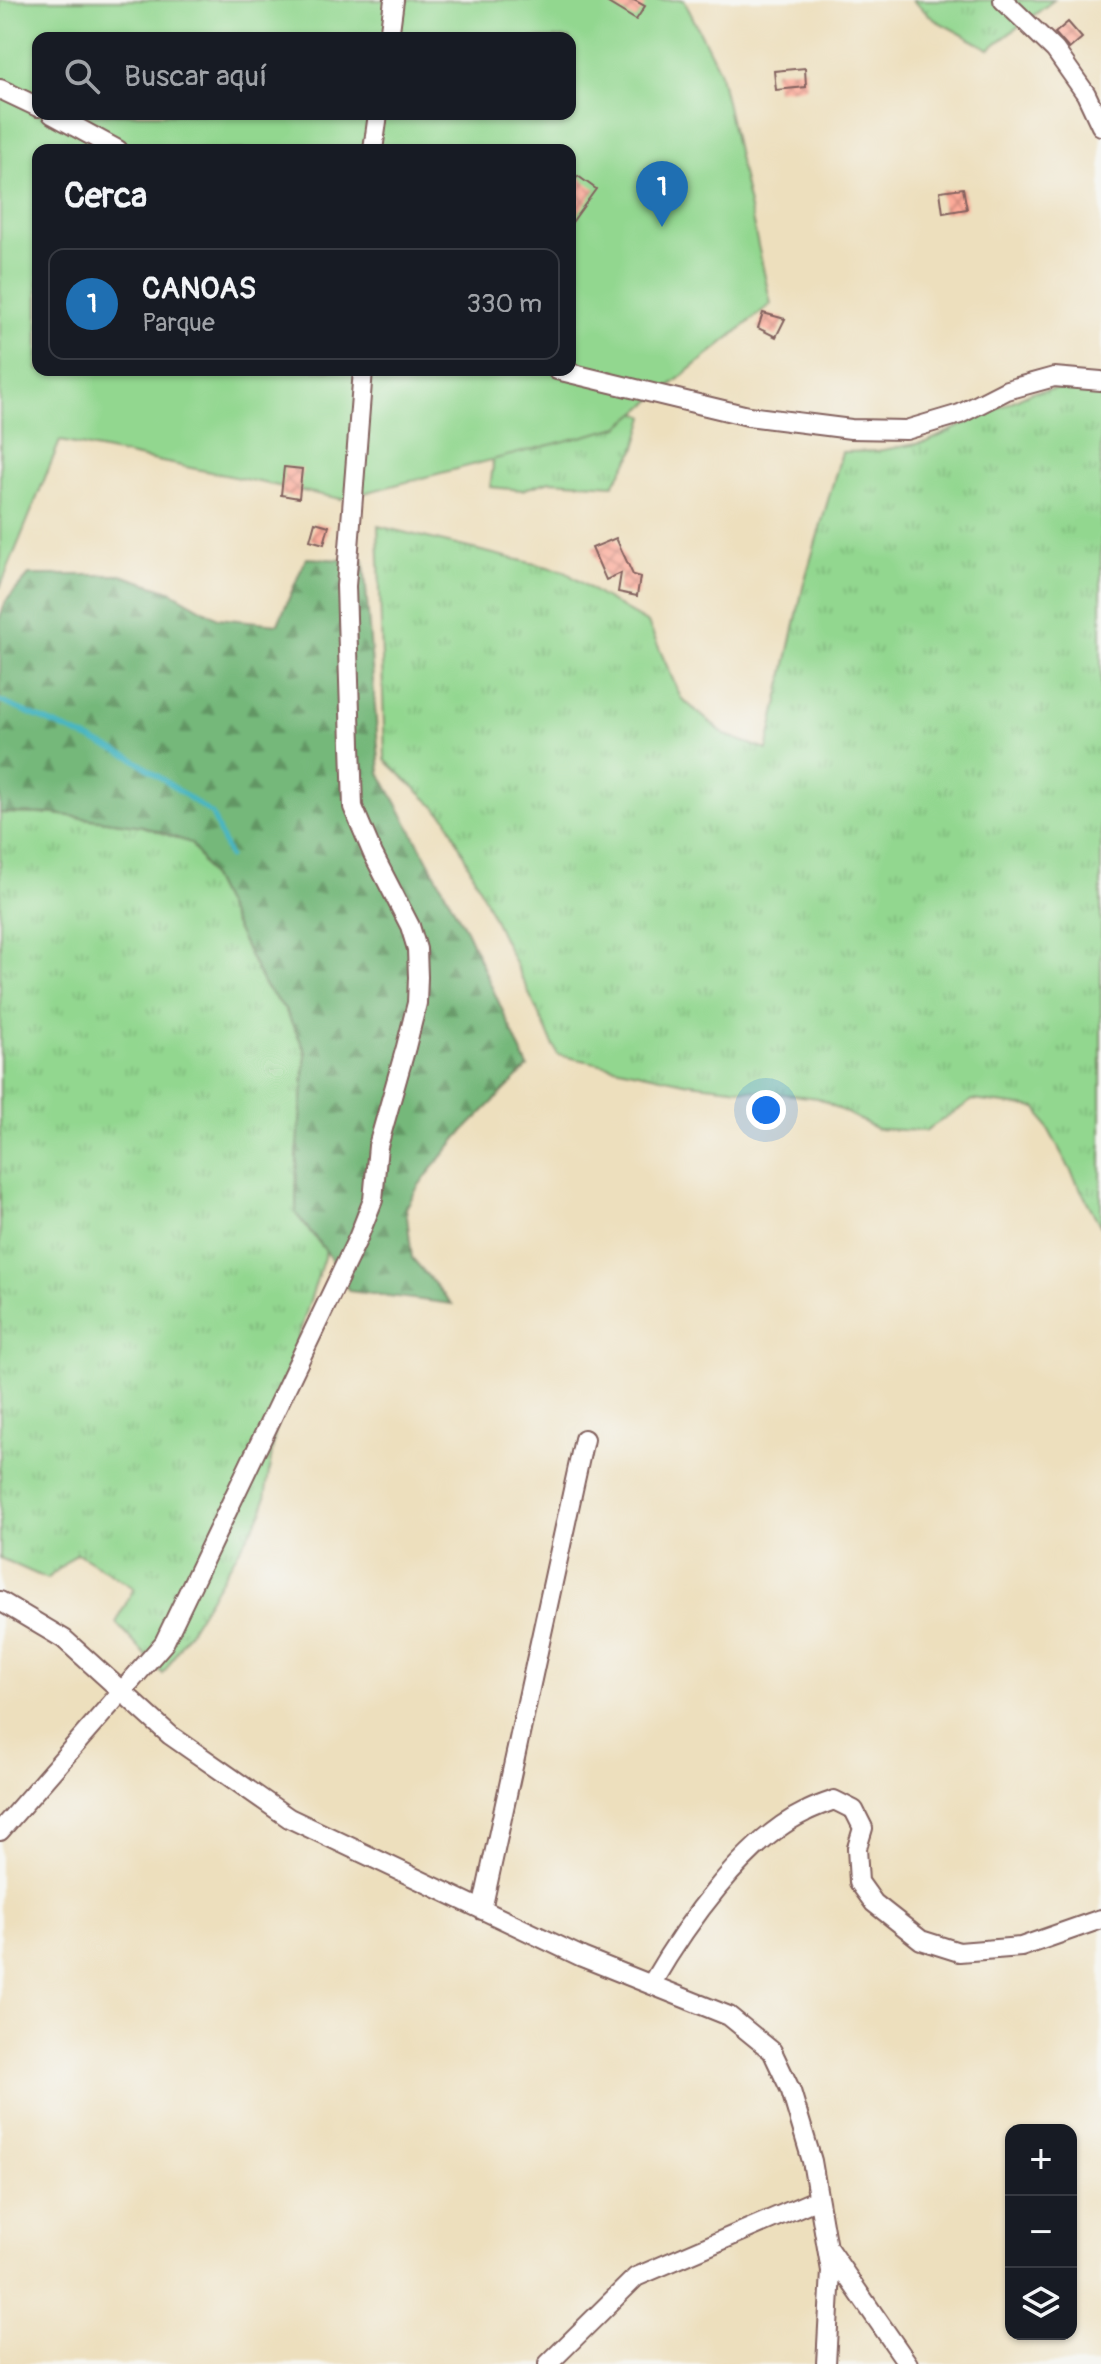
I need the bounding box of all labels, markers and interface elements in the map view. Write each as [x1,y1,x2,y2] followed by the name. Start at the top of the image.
[32,32,576,120] search box
[60,54,104,98] icon: search
[124,58,267,95] text: Buscar aquí
[636,161,688,227] pin: 1
[64,175,147,218] text: Cerca
[142,270,256,307] text: CANOAS
[87,288,97,320] text: 1
[466,288,542,320] text: 330 m
[142,307,215,339] text: Parque
[746,1090,786,1130] your location
[1005,2124,1077,2340] map controls
[1005,2124,1077,2196] button: +
[1005,2196,1077,2268] button: −
[1005,2268,1077,2340] button: layers

